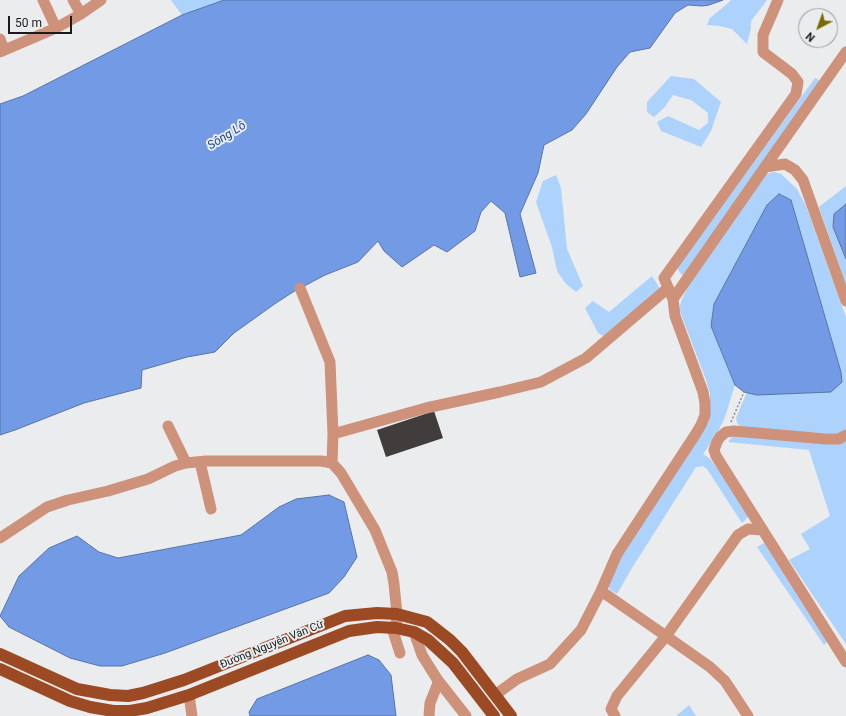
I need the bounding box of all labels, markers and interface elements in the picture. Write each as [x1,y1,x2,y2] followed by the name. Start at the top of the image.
[10,8,74,34] scale bar
[798,8,838,48] north arrow
[15,16,42,30] text: 50 m
[803,29,818,44] text: N
[205,119,249,153] water label: Sông Lô
[218,618,326,672] street label: Đường Nguyễn Văn Cừ

